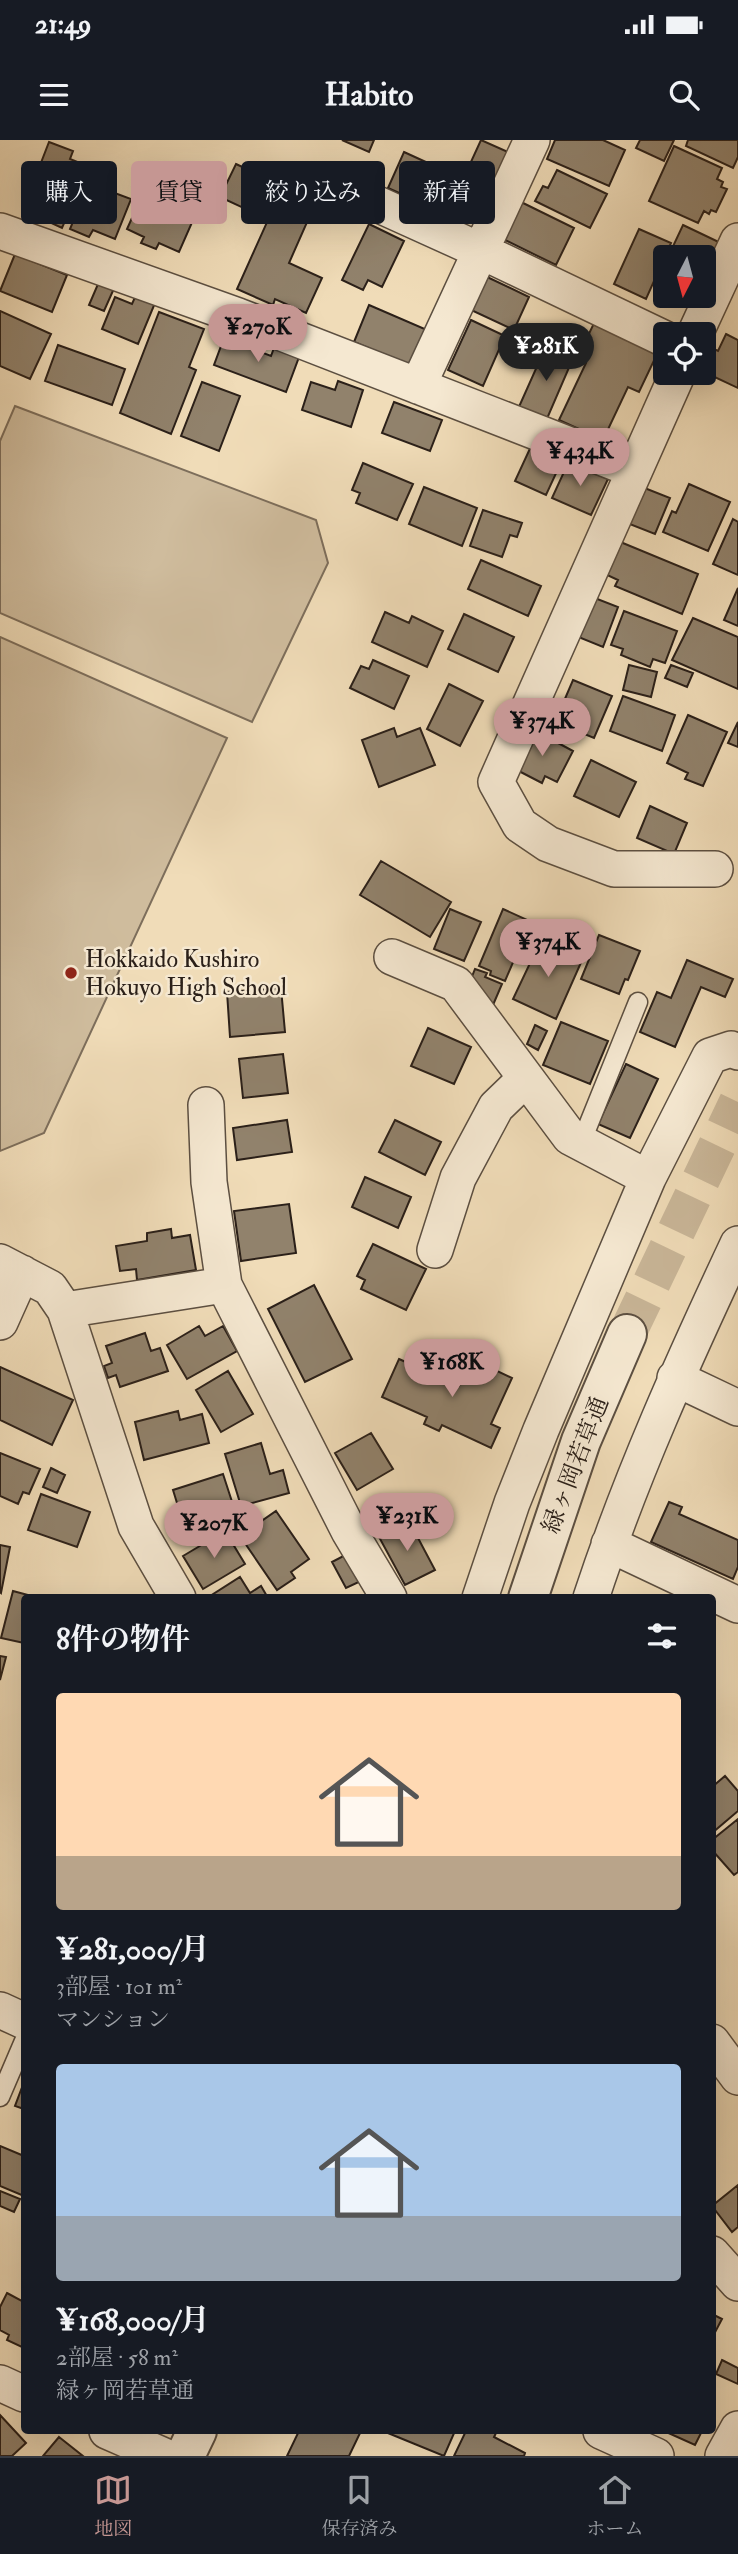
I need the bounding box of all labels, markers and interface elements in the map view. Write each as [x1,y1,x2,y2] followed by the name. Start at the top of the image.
[35,9,91,41] text: 21:49
[325,75,413,115] text: Habito
[35,76,73,114] icon: menu
[665,76,703,114] icon: search
[21,161,117,224] chip: 購入
[131,161,227,224] chip: 賃貸
[241,161,385,224] chip: 絞り込み
[399,161,495,224] chip: 新着
[653,245,716,308] north arrow
[653,245,716,385] map controls
[209,304,307,364] pin: ¥270K
[224,312,292,341] text: ¥270K
[653,322,716,385] button: locate
[497,324,595,383] pin: ¥281K
[514,331,578,360] text: ¥281K
[531,428,629,488] pin: ¥434K
[547,436,613,465] text: ¥434K
[493,698,591,758] pin: ¥374K
[510,706,574,735] text: ¥374K
[499,920,597,979] pin: ¥374K
[516,927,580,956] text: ¥374K
[85,944,287,1003] place label: Hokkaido Kushiro Hokuyo High School
[63,965,79,981] marker: Hokkaido Kushiro Hokuyo High School
[403,1340,501,1399] pin: ¥168K
[420,1347,484,1376] text: ¥168K
[535,1392,616,1538] street label: 緑ヶ岡若草通
[358,1494,456,1553] pin: ¥231K
[165,1500,263,1560] pin: ¥207K
[376,1501,438,1530] text: ¥231K
[180,1508,248,1537] text: ¥207K
[643,1617,681,1655] icon: filters
[56,1621,190,1658] text: 8件の物件
[306,1739,432,1865] icon: home
[56,1931,210,1968] text: ¥281,000/月
[56,1972,182,2001] text: 3部屋 · 101 m²
[56,2005,170,2034] text: マンション
[306,2110,432,2236] icon: home
[56,2302,209,2339] text: ¥168,000/月
[56,2343,178,2372] text: 2部屋 · 58 m²
[56,2376,194,2405] text: 緑ヶ岡若草通
[94,2471,133,2541] tab: 地図
[321,2471,398,2541] tab: 保存済み
[586,2471,644,2541] tab: ホーム

